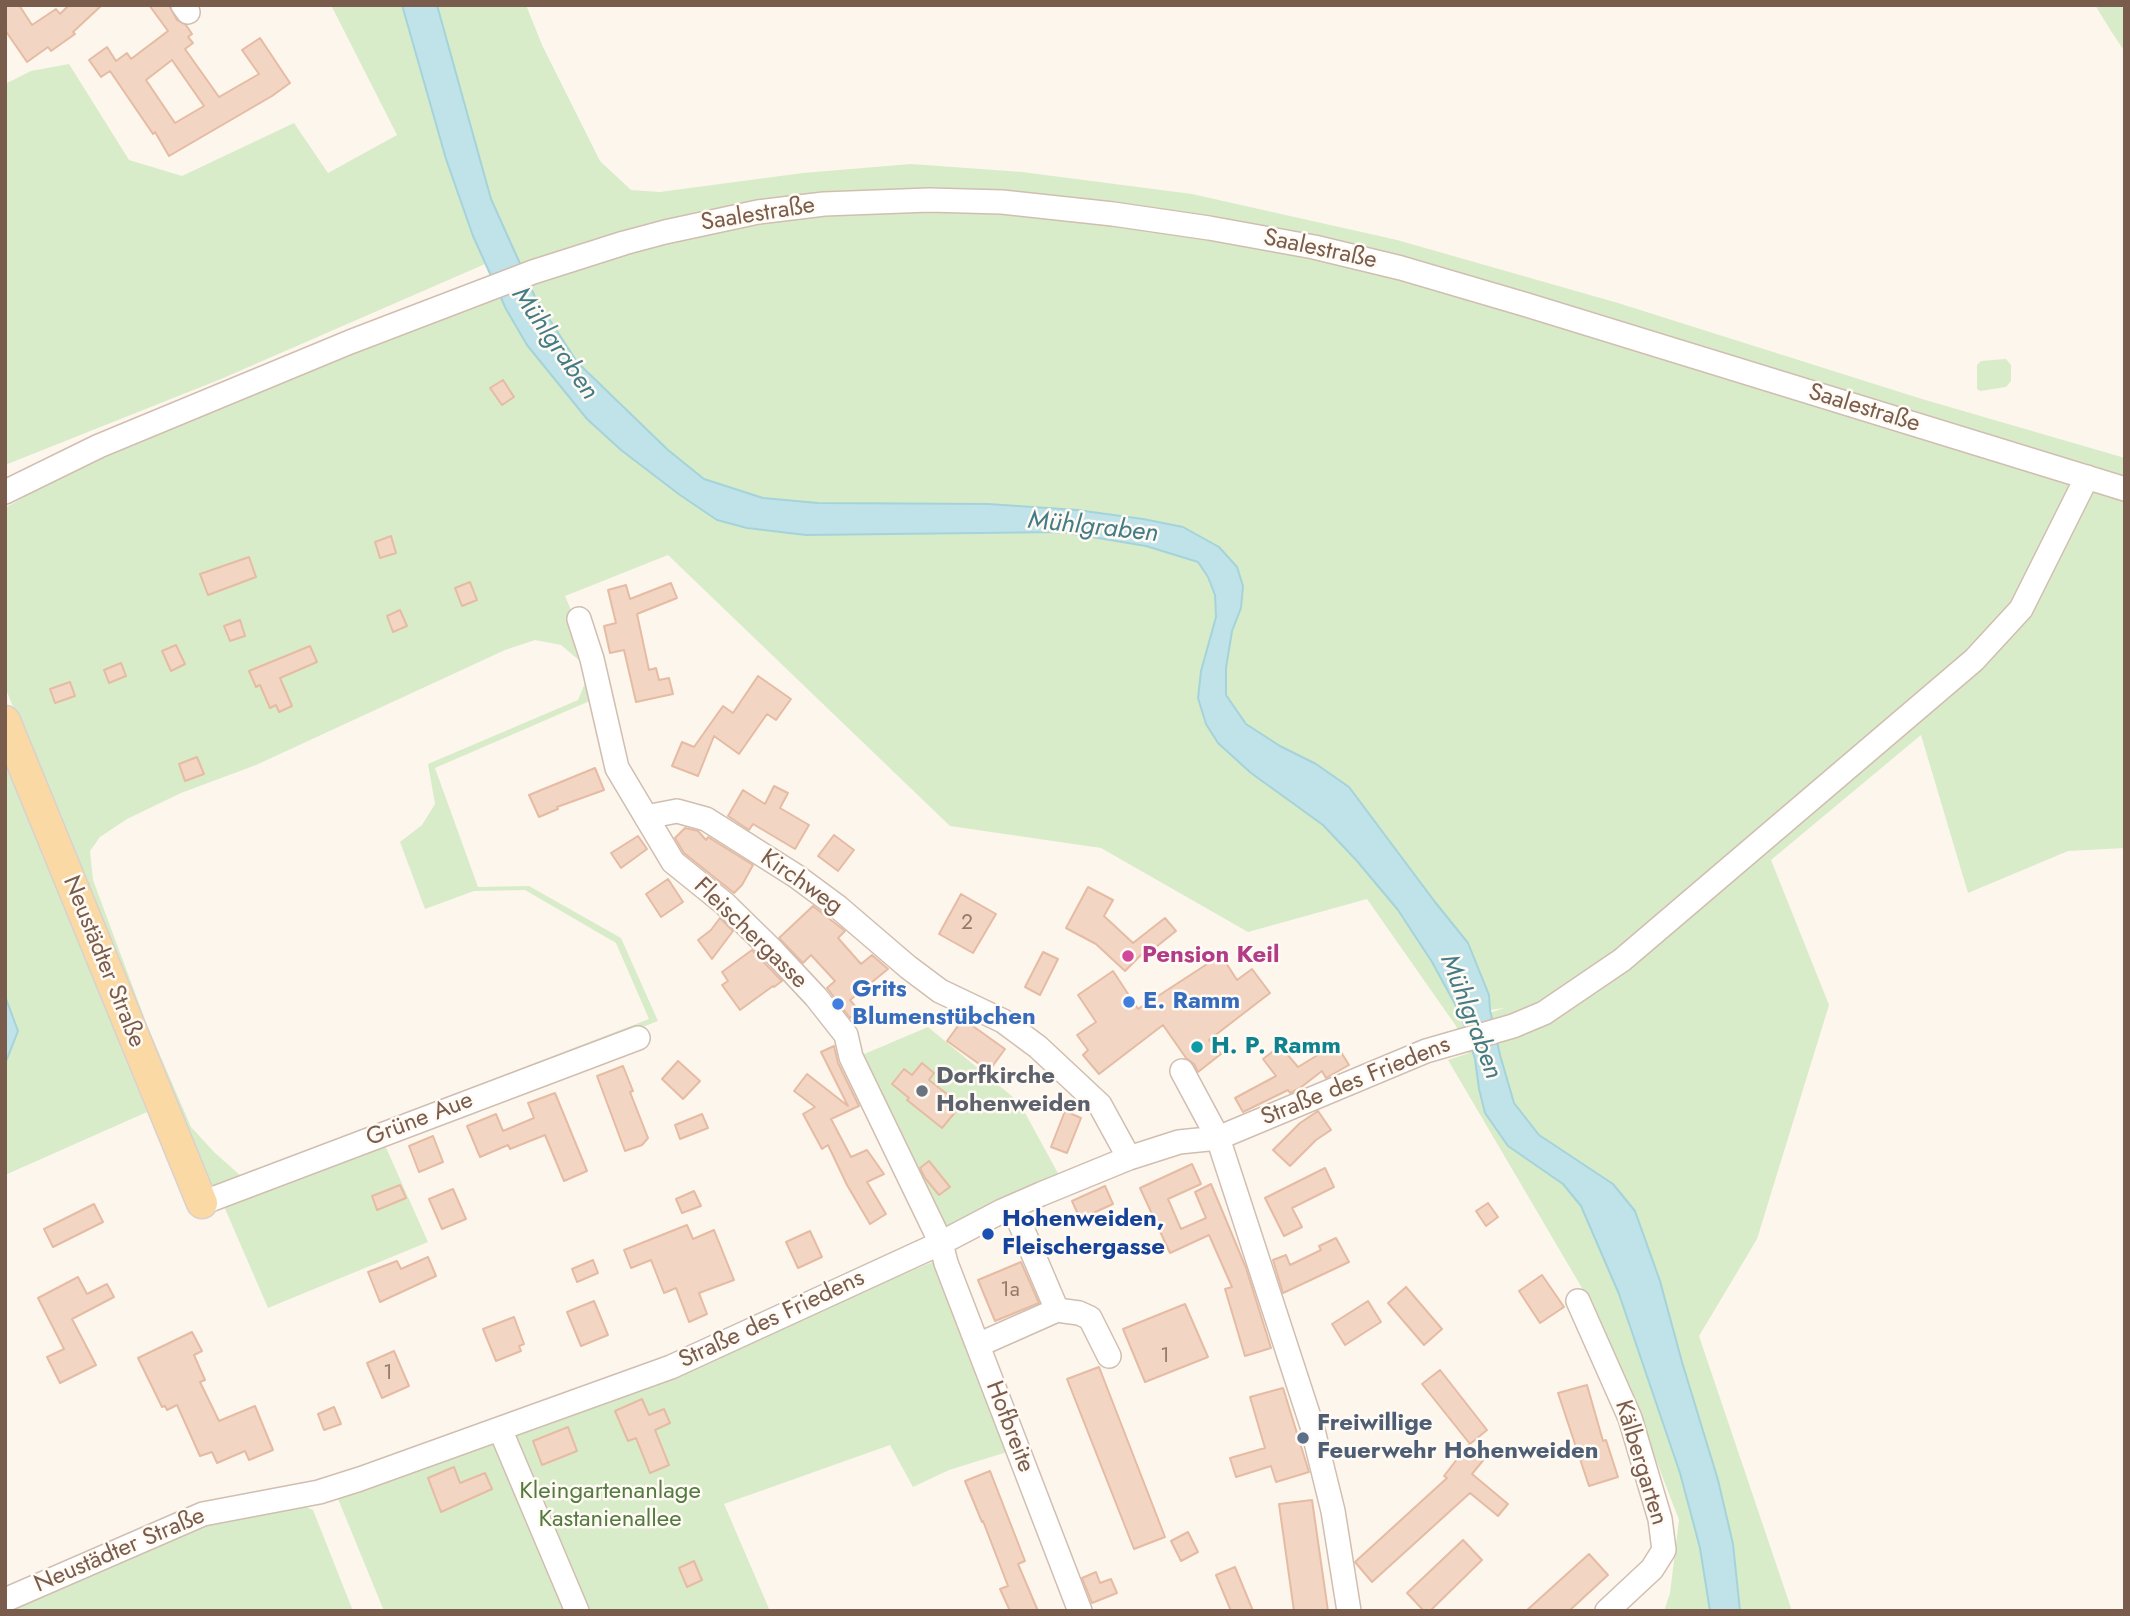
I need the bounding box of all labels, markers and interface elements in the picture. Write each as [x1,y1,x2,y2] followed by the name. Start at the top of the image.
[699,192,817,238] street label: Saalestraße
[1261,224,1379,276] street label: Saalestraße
[504,282,604,406] water label: Mühlgraben
[1805,378,1923,440] street label: Saalestraße
[1026,506,1160,550] water label: Mühlgraben
[754,844,848,922] street label: Kirchweg
[55,872,151,1052] street label: Neustädter Straße
[687,873,813,995] street label: Fleischergasse
[961,911,973,937] house number: 2
[1142,942,1279,970] place label: Pension Keil
[1120,948,1136,964] marker: Pension Keil
[1432,950,1508,1084] water label: Mühlgraben
[852,976,1036,1032] place label: Grits Blumenstübchen
[1143,988,1240,1016] place label: E. Ramm
[1121,994,1137,1010] marker: E. Ramm
[830,996,846,1012] marker: Grits Blumenstübchen
[1257,1031,1455,1133] street label: Straße des Friedens
[1211,1033,1341,1061] place label: H. P. Ramm
[1189,1039,1205,1055] marker: H. P. Ramm
[936,1063,1091,1119] place label: Dorfkirche Hohenweiden
[914,1083,930,1099] marker: Dorfkirche Hohenweiden
[363,1087,477,1153] street label: Grüne Aue
[1002,1206,1165,1262] place label: Hohenweiden, Fleischergasse
[980,1226,996,1242] marker: Hohenweiden, Fleischergasse
[675,1264,869,1376] street label: Straße des Friedens
[1000,1278,1020,1304] house number: 1a
[1160,1344,1170,1370] house number: 1
[383,1361,393,1387] house number: 1
[978,1377,1040,1477] street label: Hofbreite
[1607,1397,1673,1529] street label: Kälbergarten
[1317,1410,1599,1466] place label: Freiwillige Feuerwehr Hohenweiden
[1295,1430,1311,1446] marker: Freiwillige Feuerwehr Hohenweiden
[519,1478,701,1534] park label: Kleingartenanlage Kastanienallee
[30,1502,210,1600] street label: Neustädter Straße

